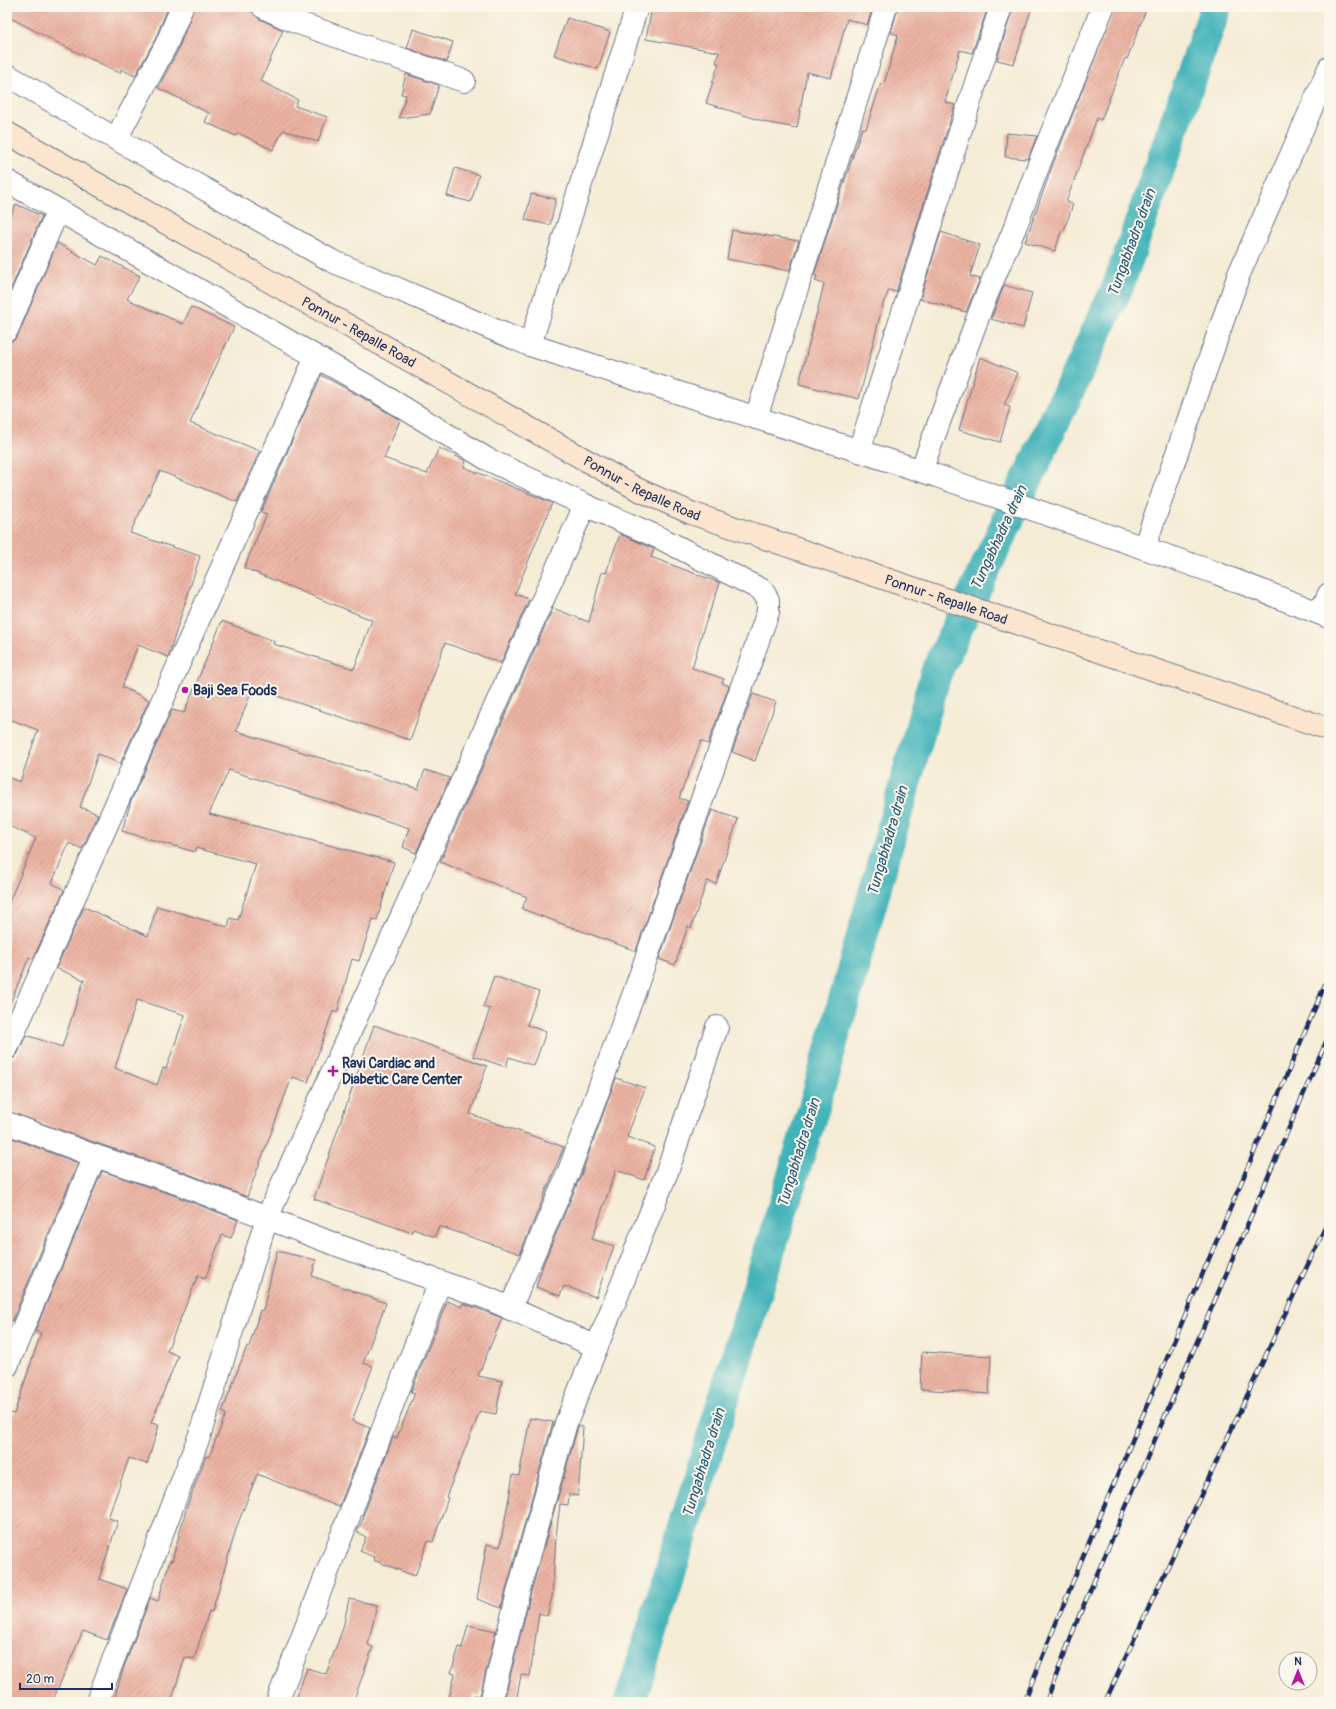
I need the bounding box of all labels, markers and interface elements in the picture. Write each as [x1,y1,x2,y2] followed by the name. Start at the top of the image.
[1104,185,1161,300] water label: Tungabhadra drain
[298,293,419,371] street label: Ponnur - Repalle Road
[581,452,703,524] street label: Ponnur - Repalle Road
[966,481,1032,593] water label: Tungabhadra drain
[882,571,1010,628] street label: Ponnur - Repalle Road
[193,682,277,699] place label: Baji Sea Foods
[180,685,190,695] marker: Baji Sea Foods
[863,782,913,898] water label: Tungabhadra drain
[342,1055,463,1088] place label: Ravi Cardiac and Diabetic Care Center
[327,1065,339,1077] marker: Ravi Cardiac and Diabetic Care Center
[773,1095,825,1210] water label: Tungabhadra drain
[678,1405,730,1520] water label: Tungabhadra drain
[1278,1651,1318,1691] north arrow
[1294,1655,1302,1668] text: N
[20,1665,112,1691] scale bar
[26,1672,55,1687] text: 20 m

